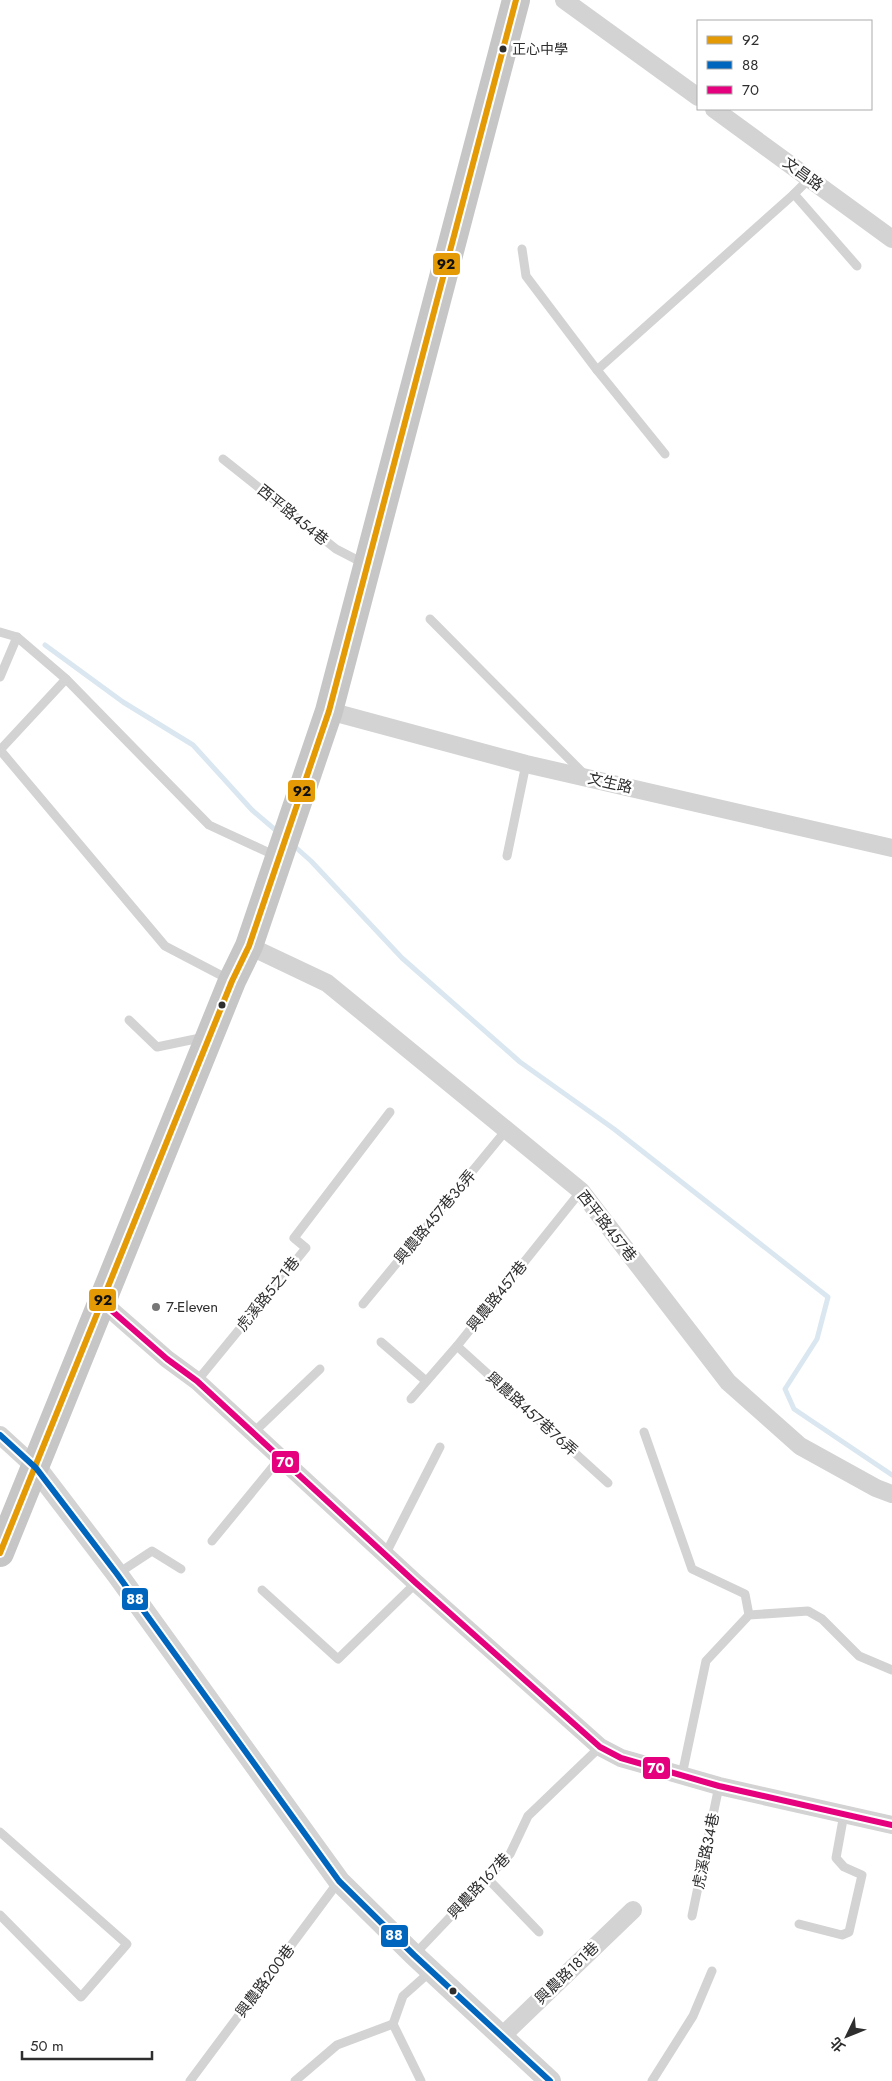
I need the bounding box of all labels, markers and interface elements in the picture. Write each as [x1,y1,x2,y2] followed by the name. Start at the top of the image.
[697,20,872,110] legend
[742,29,759,51] text: 92
[512,39,568,59] place label: 正心中學
[498,44,508,54] marker: 正心中學
[742,54,758,76] text: 88
[742,79,759,101] text: 70
[778,152,828,196] street label: 文昌路
[432,252,461,276] line badge: 92
[437,254,455,274] text: 92
[253,479,333,551] street label: 西平路454巷
[586,767,634,799] street label: 文生路
[287,779,316,803] line badge: 92
[293,781,311,801] text: 92
[217,1000,227,1010] unlabelled marker
[389,1165,481,1269] street label: 興農路457巷36弄
[572,1186,642,1266] street label: 西平路457巷
[231,1252,305,1336] street label: 虎溪路5之1巷
[462,1256,532,1336] street label: 興農路457巷
[88,1288,117,1312] line badge: 92
[94,1290,112,1310] text: 92
[166,1296,218,1318] place label: 7-Eleven
[150,1301,162,1313] marker: 7-Eleven
[481,1367,583,1461] street label: 興農路457巷76弄
[271,1450,300,1474] line badge: 70
[276,1452,294,1472] text: 70
[121,1587,149,1611] line badge: 88
[126,1589,144,1609] text: 88
[642,1756,671,1780] line badge: 70
[647,1758,665,1778] text: 70
[687,1811,725,1891] street label: 虎溪路34巷
[443,1848,515,1924] street label: 興農路167巷
[380,1924,409,1948] line badge: 88
[385,1925,403,1945] text: 88
[530,1937,604,2009] street label: 興農路181巷
[230,1940,300,2022] street label: 興農路200巷
[448,1986,458,1996] unlabelled marker
[822,2011,872,2061] north arrow
[22,2028,152,2060] scale bar
[825,2033,850,2057] text: 北
[30,2035,64,2057] text: 50 m

